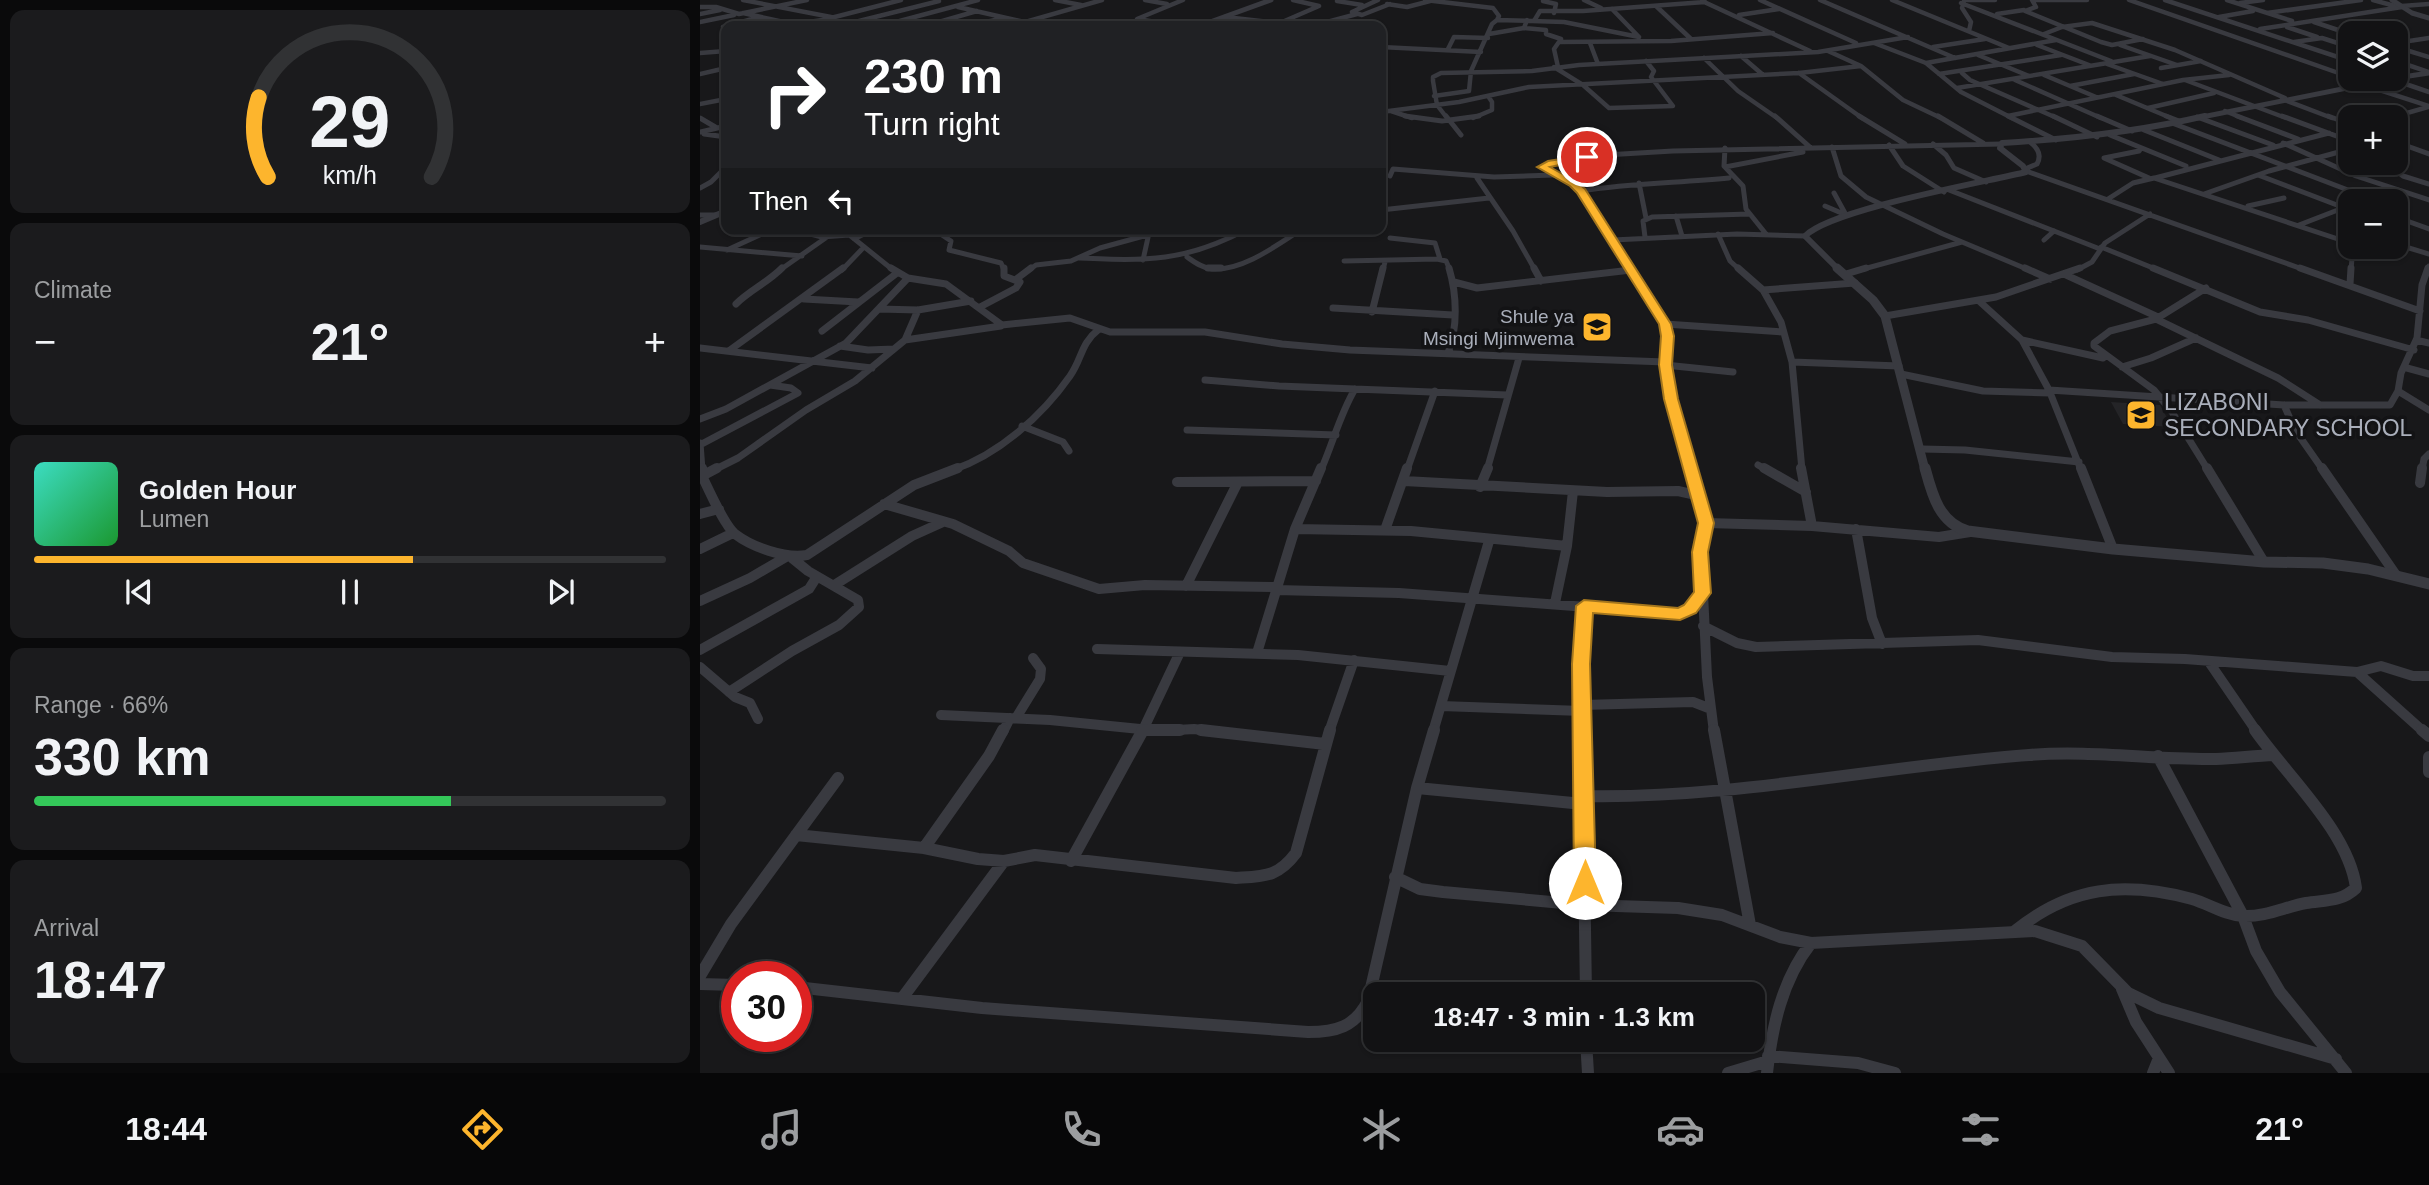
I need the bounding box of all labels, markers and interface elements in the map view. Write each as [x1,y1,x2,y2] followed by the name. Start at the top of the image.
[2338,21,2408,259] map controls
[2338,21,2408,91] button: layers
[749,49,840,140] icon: right
[864,49,1003,103] text: 230 m
[310,82,390,163] text: 29
[2338,105,2408,175] button: +
[864,106,1000,142] text: Turn right
[1557,127,1617,187] pin
[1568,138,1606,176] icon: arrive
[323,161,377,189] text: km/h
[822,182,860,220] icon: left
[749,186,808,216] text: Then
[2338,189,2408,259] button: −
[34,277,112,303] text: Climate
[1423,306,1574,349] place label: Shule ya Msingi Mjimwema
[1580,310,1614,344] school or university icon: Shule ya Msingi Mjimwema
[311,313,389,371] text: 21°
[34,321,56,363] text: −
[644,321,666,363] text: +
[2164,389,2413,441] place label: LIZABONI SECONDARY SCHOOL
[2124,398,2158,432] school or university icon: LIZABONI SECONDARY SCHOOL
[139,475,296,505] text: Golden Hour
[139,506,209,532] text: Lumen
[120,573,158,611] icon: previous
[331,573,369,611] icon: pause
[542,573,580,611] icon: next
[34,692,168,718] text: Range · 66%
[34,728,210,786] text: 330 km
[1548,846,1622,920] position arrow
[34,915,99,941] text: Arrival
[34,951,167,1009] text: 18:47
[721,961,812,1052] speed limit sign: 30
[1433,1002,1695,1032] text: 18:47 · 3 min · 1.3 km
[458,1105,507,1154] icon: directions
[757,1105,806,1154] icon: music
[1057,1105,1106,1154] icon: phone
[1357,1105,1406,1154] icon: climate
[1656,1105,1705,1154] icon: car
[1956,1105,2005,1154] icon: filters
[125,1111,207,1147] text: 18:44
[2255,1111,2304,1147] text: 21°

